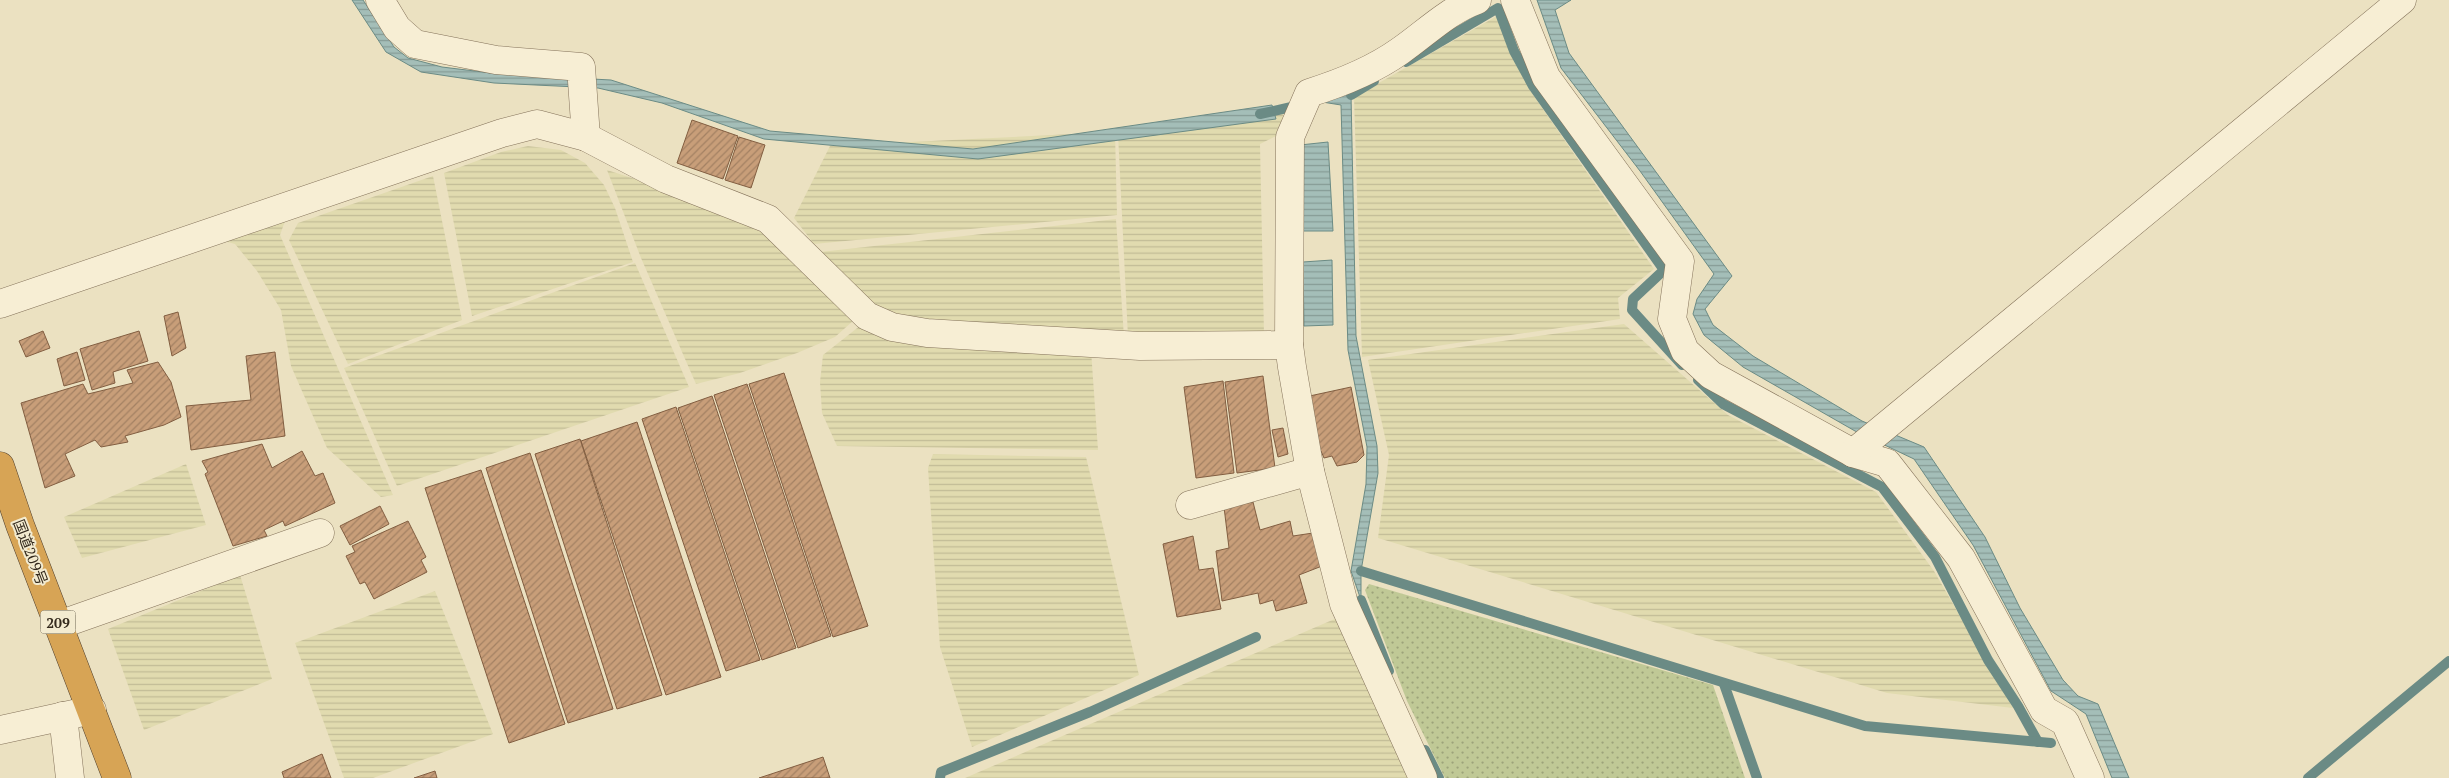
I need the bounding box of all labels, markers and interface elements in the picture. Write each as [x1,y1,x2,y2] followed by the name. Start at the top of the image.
[9,516,53,588] street label: 国道209号
[40,610,76,634] road number: 209

